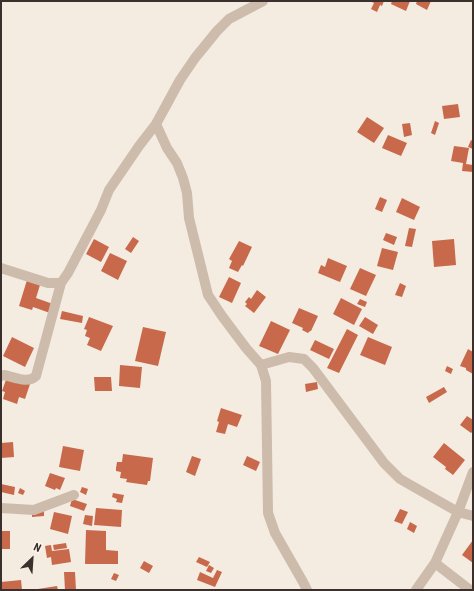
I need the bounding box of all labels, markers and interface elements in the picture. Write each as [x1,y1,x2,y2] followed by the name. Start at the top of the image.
[12,539,52,579] north arrow
[31,540,43,555] text: N

